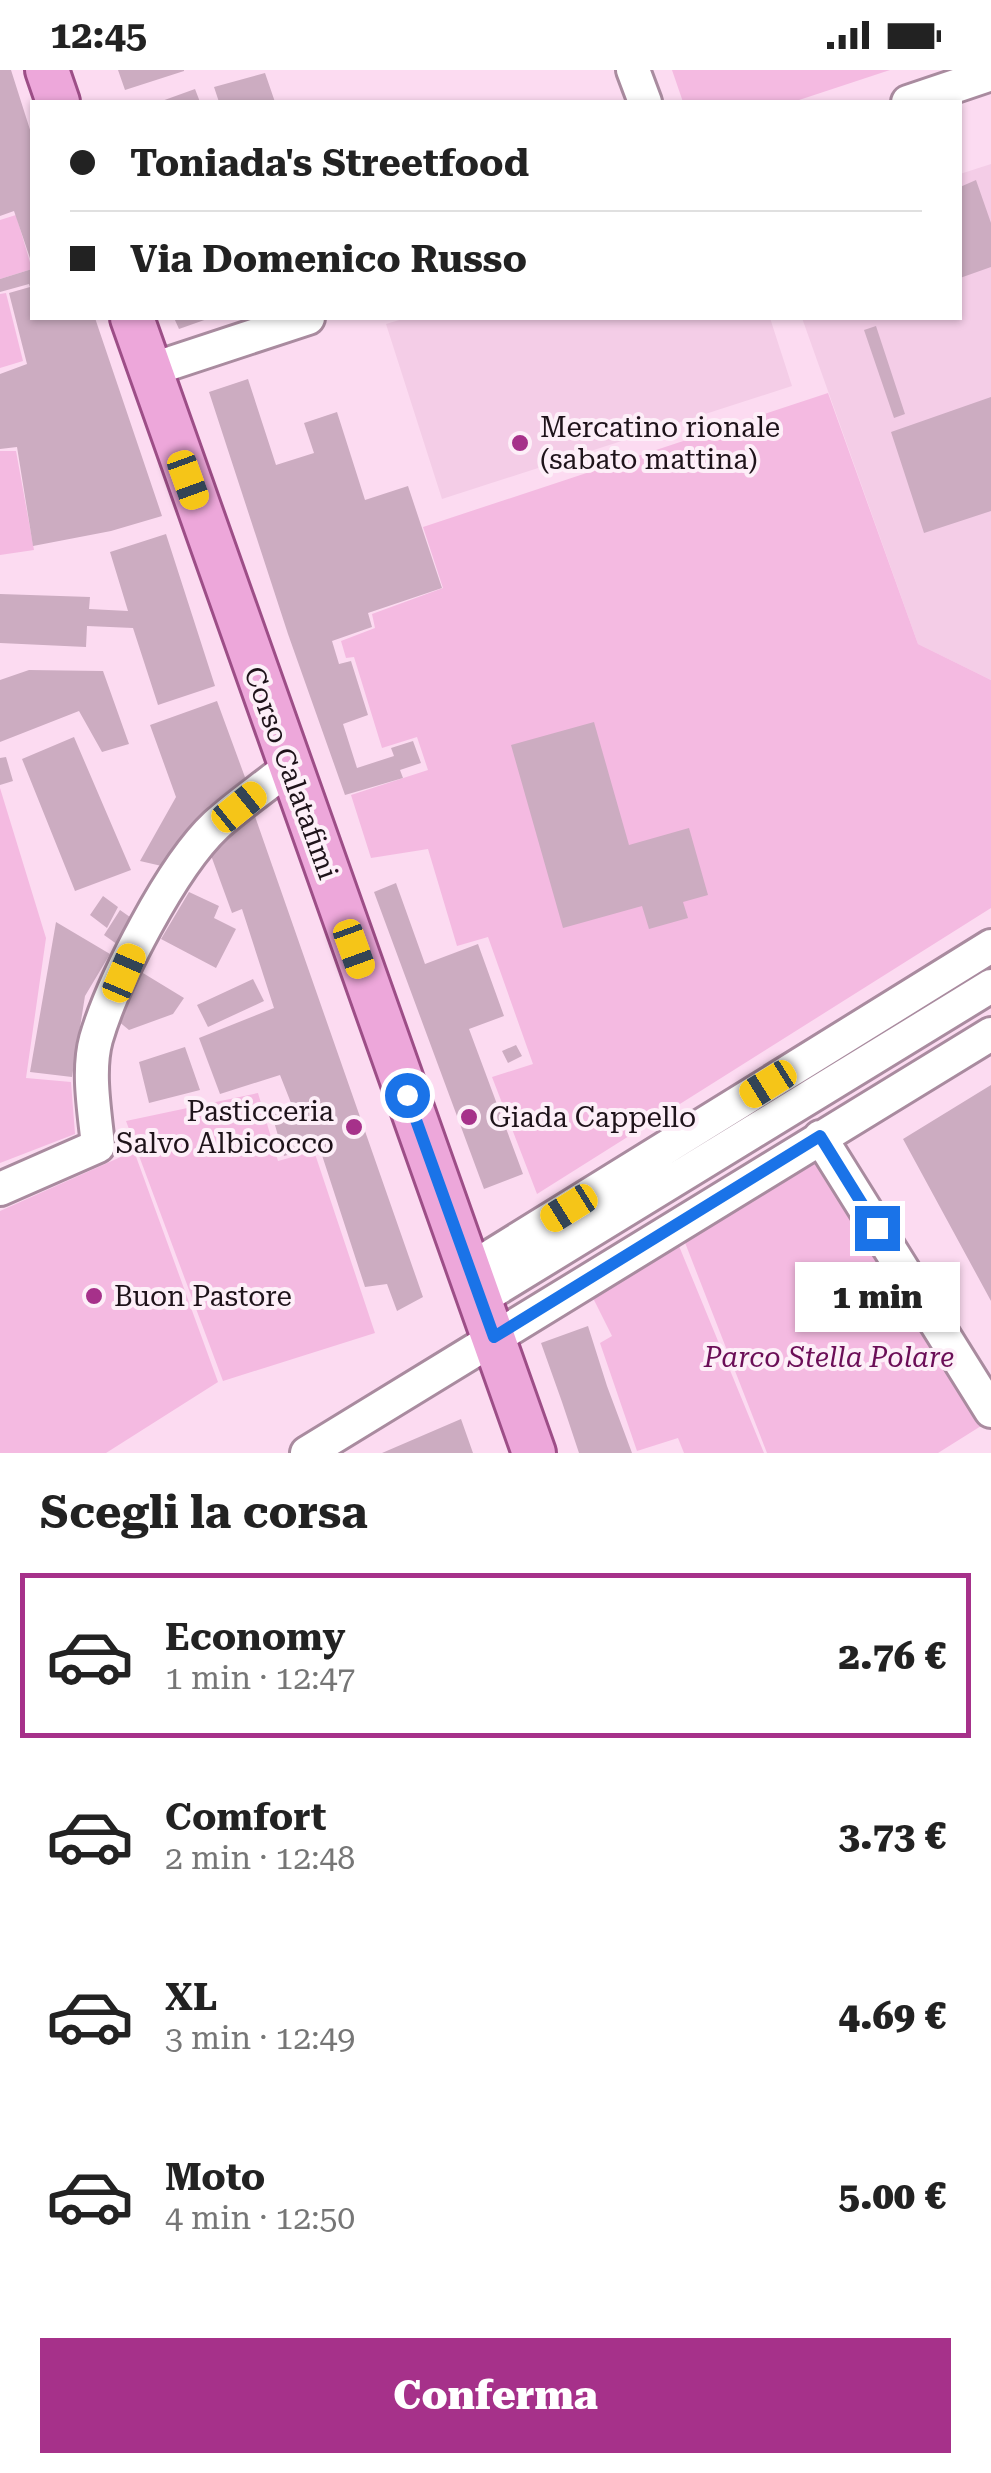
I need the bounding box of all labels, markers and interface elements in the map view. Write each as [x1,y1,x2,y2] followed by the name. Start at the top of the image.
[50,13,147,57] text: 12:45
[130,141,529,185] text: Toniada's Streetfood
[130,237,527,281] text: Via Domenico Russo
[540,411,780,476] place label: Mercatino rionale (sabato mattina)
[509,432,531,454] marker: Mercatino rionale (sabato mattina)
[164,447,212,513] car
[237,662,345,884] street label: Corso Calatafimi
[206,776,272,838] car
[330,916,378,982] car
[98,940,150,1006] car
[735,1055,801,1113] car
[385,1073,430,1118] route start
[116,1095,334,1160] place label: Pasticceria Salvo Albicocco
[489,1101,696,1134] place label: Giada Cappello
[458,1106,480,1128] marker: Giada Cappello
[343,1116,365,1138] marker: Pasticceria Salvo Albicocco
[536,1179,602,1237] car
[855,1206,900,1251] route end
[794,1263,960,1333] callout: 1 min
[833,1278,922,1316] text: 1 min
[114,1280,292,1313] place label: Buon Pastore
[83,1285,105,1307] marker: Buon Pastore
[703,1341,954,1374] park label: Parco Stella Polare
[40,1486,368,1539] text: Scegli la corsa
[45,1611,135,1701] icon: car
[165,1615,345,1659] text: Economy
[839,1634,946,1678] text: 2.76 €
[165,1659,355,1697] text: 1 min · 12:47
[45,1791,135,1881] icon: car
[165,1795,326,1839] text: Comfort
[839,1814,946,1858] text: 3.73 €
[165,1839,355,1877] text: 2 min · 12:48
[45,1971,135,2061] icon: car
[165,1975,217,2019] text: XL
[839,1994,946,2038] text: 4.69 €
[165,2019,355,2057] text: 3 min · 12:49
[45,2151,135,2241] icon: car
[165,2155,265,2199] text: Moto
[839,2174,946,2218] text: 5.00 €
[165,2199,355,2237] text: 4 min · 12:50
[40,2338,951,2453] button: Conferma

